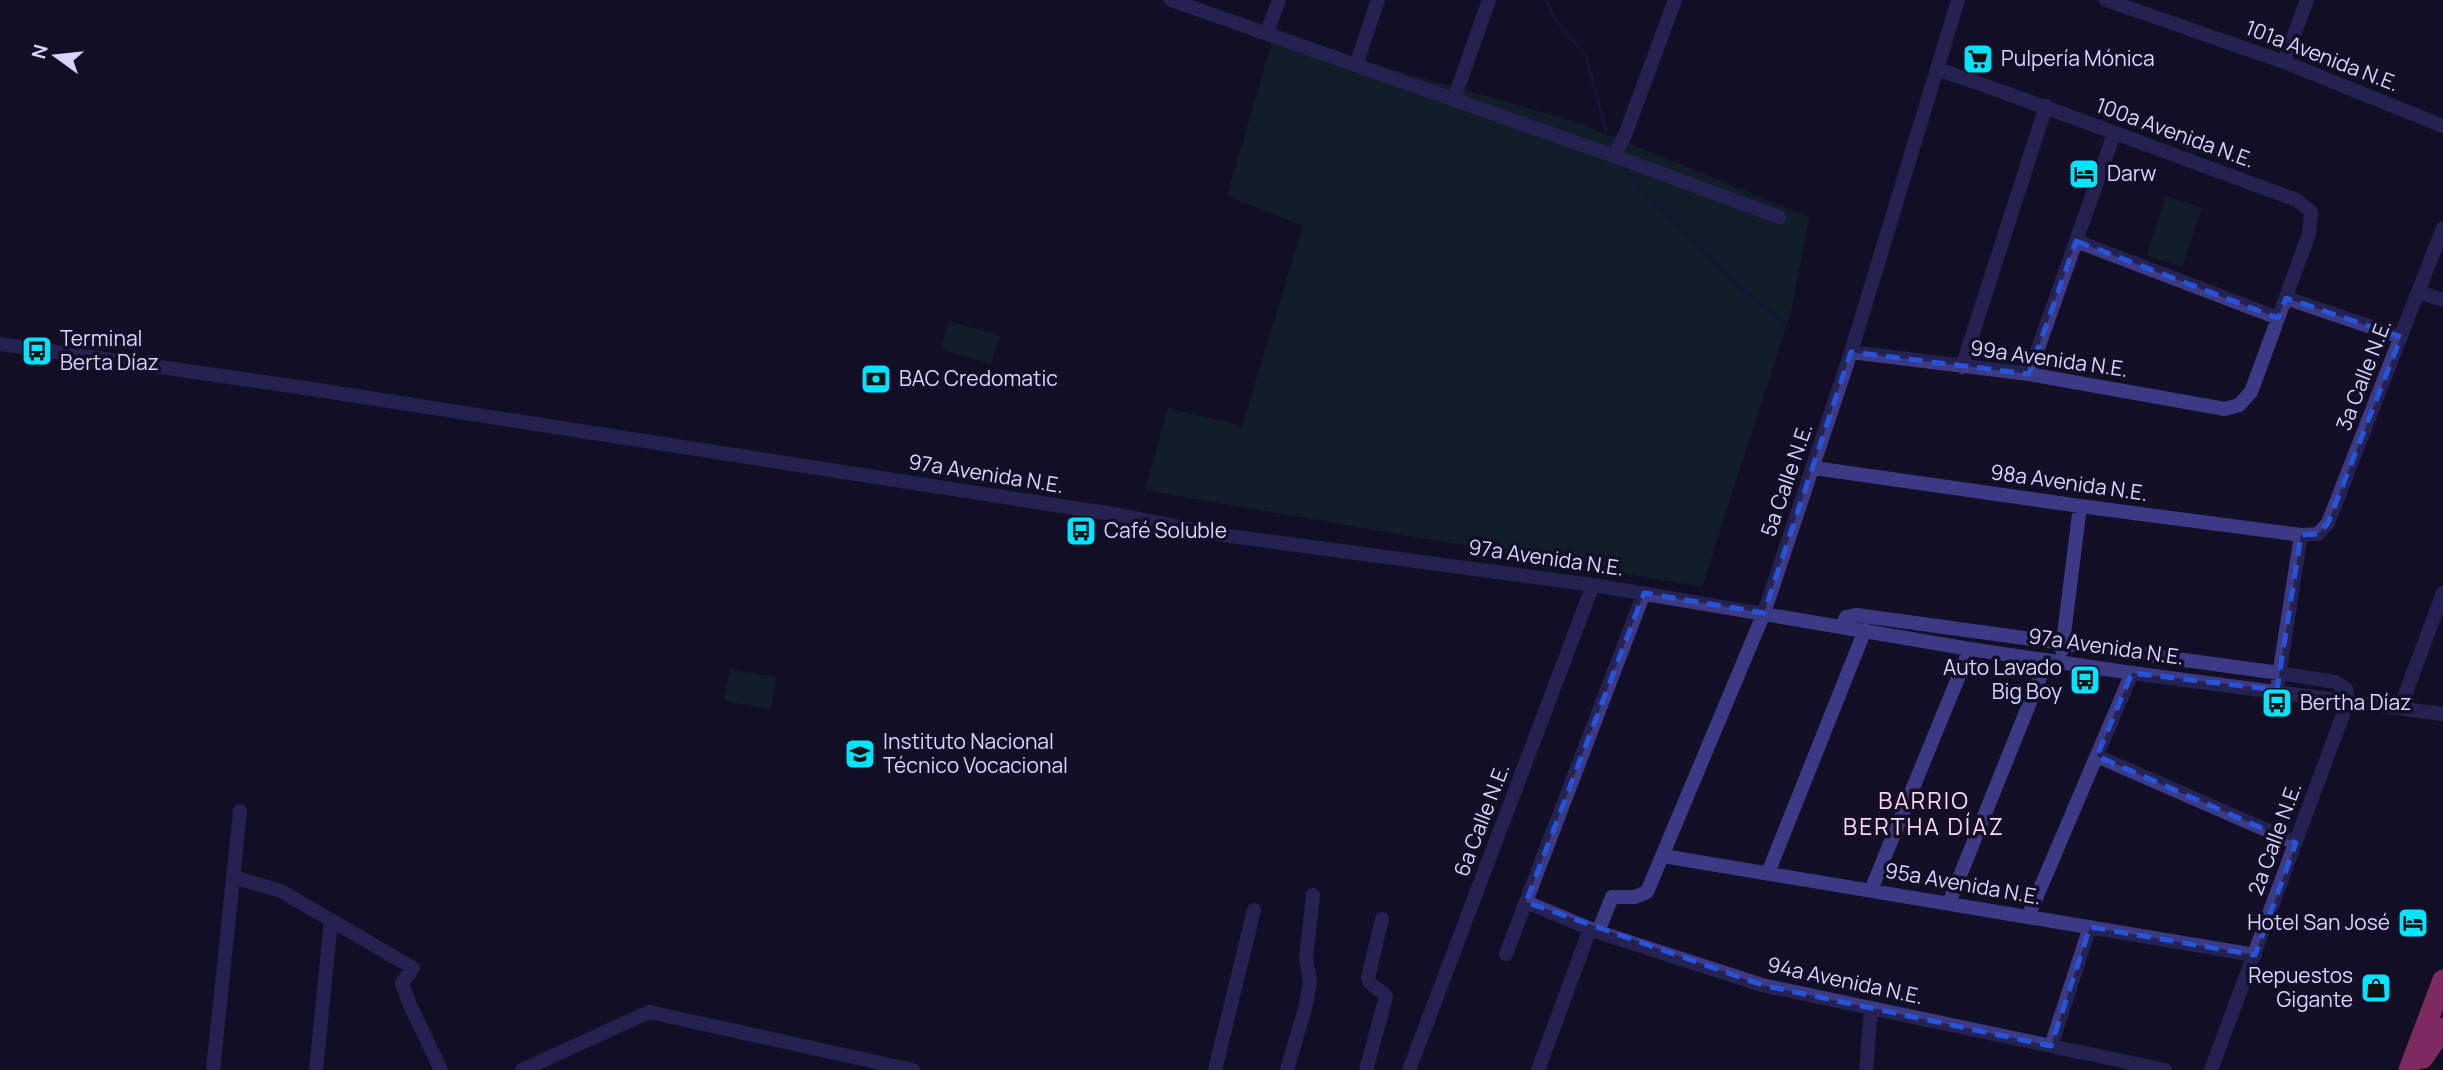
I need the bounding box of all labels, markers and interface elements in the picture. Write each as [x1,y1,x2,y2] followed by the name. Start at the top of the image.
[2242,13,2403,97] street label: 101a Avenida N.E.
[21,21,91,91] north arrow
[25,42,54,62] text: N
[1961,42,1995,76] supermarket icon: Pulpería Mónica
[2001,44,2155,72] place label: Pulpería Mónica
[2092,90,2259,174] street label: 100a Avenida N.E.
[2067,157,2101,191] hotel icon: Darw
[2107,159,2156,187] place label: Darw
[2329,315,2397,434] street label: 3a Calle N.E.
[60,324,159,376] place label: Terminal Berta Díaz
[1968,333,2130,383] street label: 99a Avenida N.E.
[20,334,54,368] bus stop icon: Terminal Berta Díaz
[859,362,893,396] bank icon: BAC Credomatic
[899,364,1058,392] place label: BAC Credomatic
[1754,419,1818,540] street label: 5a Calle N.E.
[907,447,1066,499] street label: 97a Avenida N.E.
[1989,457,2150,507] street label: 98a Avenida N.E.
[1064,514,1098,548] bus stop icon: Café Soluble
[1104,516,1227,544] place label: Café Soluble
[1467,532,1626,582] street label: 97a Avenida N.E.
[2027,621,2186,671] street label: 97a Avenida N.E.
[1943,653,2062,705] place label: Auto Lavado Big Boy
[2068,663,2102,697] bus stop icon: Auto Lavado Big Boy
[2260,686,2294,720] bus stop icon: Bertha Díaz
[2300,688,2411,716] place label: Bertha Díaz
[883,727,1068,779] place label: Instituto Nacional Técnico Vocacional
[843,737,877,771] school or university icon: Instituto Nacional Técnico Vocacional
[1447,759,1515,880] street label: 6a Calle N.E.
[2241,779,2307,899] street label: 2a Calle N.E.
[1843,784,2005,842] district label: BARRIO BERTHA DÍAZ
[1883,855,2044,911] street label: 95a Avenida N.E.
[2396,906,2430,940] hotel icon: Hotel San José
[2247,908,2390,936] place label: Hotel San José
[1765,950,1926,1010] street label: 94a Avenida N.E.
[2248,961,2353,1013] place label: Repuestos Gigante
[2359,971,2393,1005] shop icon: Repuestos Gigante

